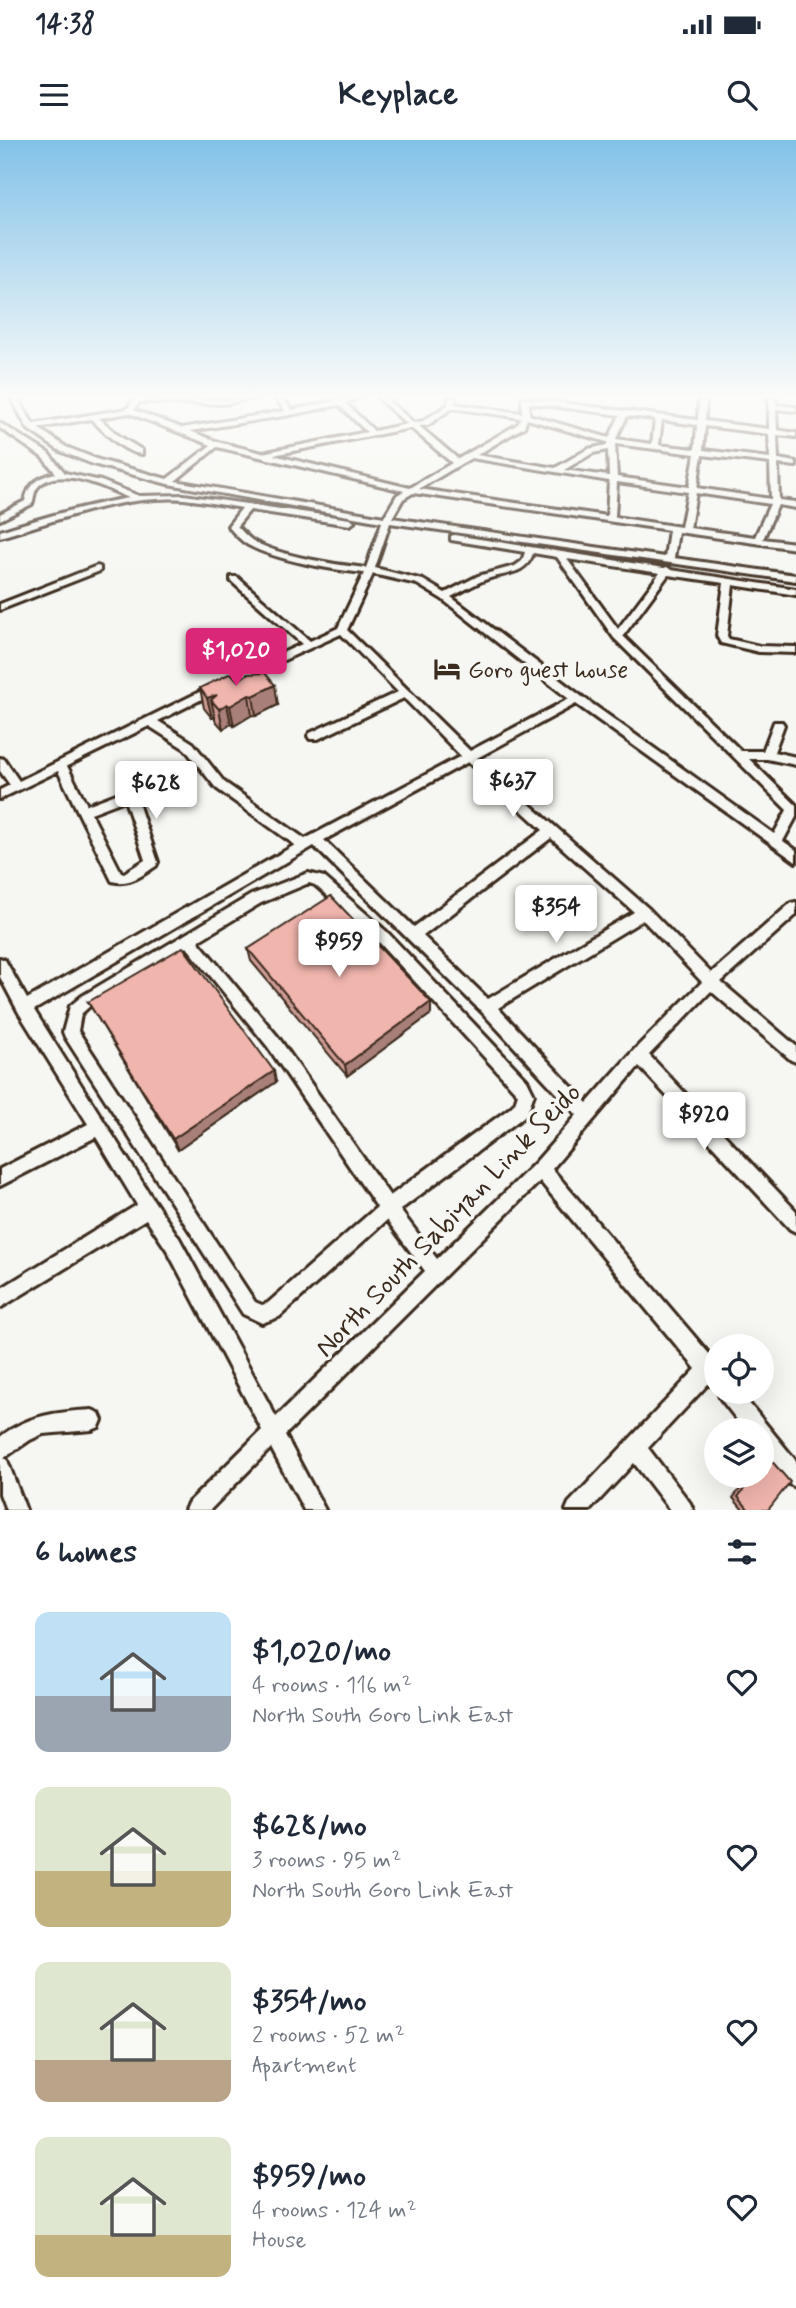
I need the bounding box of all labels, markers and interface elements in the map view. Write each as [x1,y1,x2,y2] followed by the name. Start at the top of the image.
[35,8,95,42] text: 14:38
[338,74,458,116] text: Keyplace
[35,76,73,114] icon: menu
[723,76,761,114] icon: search
[179,629,293,688] pin: $1,020
[202,636,270,666] text: $1,020
[432,654,462,684] hotel icon: Goro guest house
[468,655,628,686] place label: Goro guest house
[472,760,554,819] pin: $637
[115,762,197,821] pin: $628
[489,767,537,797] text: $637
[131,769,181,799] text: $628
[515,886,597,945] pin: $354
[531,893,581,923] text: $354
[298,920,380,979] pin: $959
[314,927,364,957] text: $959
[307,1075,590,1366] street label: North South Sabiyan Link Seido
[663,1093,745,1152] pin: $920
[679,1100,729,1130] text: $920
[704,1334,774,1488] map controls
[704,1334,774,1404] button: locate
[704,1418,774,1488] button: layers
[35,1533,137,1572] text: 6 homes
[723,1533,761,1571] icon: filters
[252,1632,391,1671] text: $1,020/mo
[91,1640,175,1724] icon: home
[723,1663,761,1701] icon: heart
[252,1671,412,1701] text: 4 rooms · 116 m²
[252,1701,513,1731] text: North South Goro Link East
[252,1807,367,1846] text: $628/mo
[91,1815,175,1899] icon: home
[723,1838,761,1876] icon: heart
[252,1846,401,1876] text: 3 rooms · 95 m²
[252,1876,513,1906] text: North South Goro Link East
[252,1982,367,2021] text: $354/mo
[91,1990,175,2074] icon: home
[723,2013,761,2051] icon: heart
[252,2021,405,2051] text: 2 rooms · 52 m²
[252,2051,357,2081] text: Apartment
[252,2157,366,2196] text: $959/mo
[91,2165,175,2249] icon: home
[723,2188,761,2226] icon: heart
[252,2196,417,2226] text: 4 rooms · 124 m²
[252,2226,306,2256] text: House

